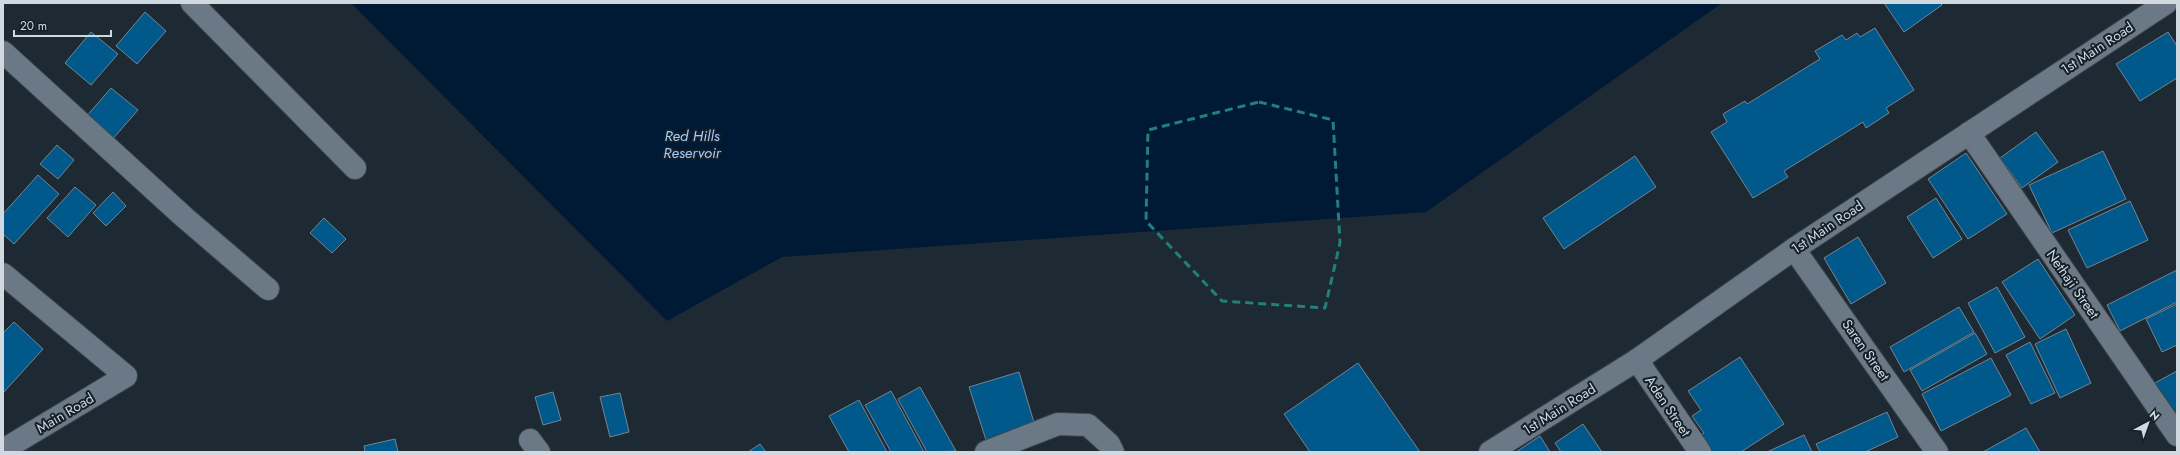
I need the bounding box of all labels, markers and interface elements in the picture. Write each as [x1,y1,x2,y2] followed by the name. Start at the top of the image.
[14,12,111,38] scale bar
[20,17,47,35] text: 20 m
[2057,17,2137,79] street label: 1st Main Road
[663,125,722,164] water label: Red Hills Reservoir
[1787,196,1867,258] street label: 1st Main Road
[2042,245,2105,323] street label: Nethaji Street
[1837,315,1895,385] street label: Saren Street
[1640,372,1696,441] street label: Aden Street
[1519,379,1599,439] street label: 1st Main Road
[33,388,97,438] street label: Main Road
[2128,403,2168,443] north arrow
[2146,407,2163,424] text: N

